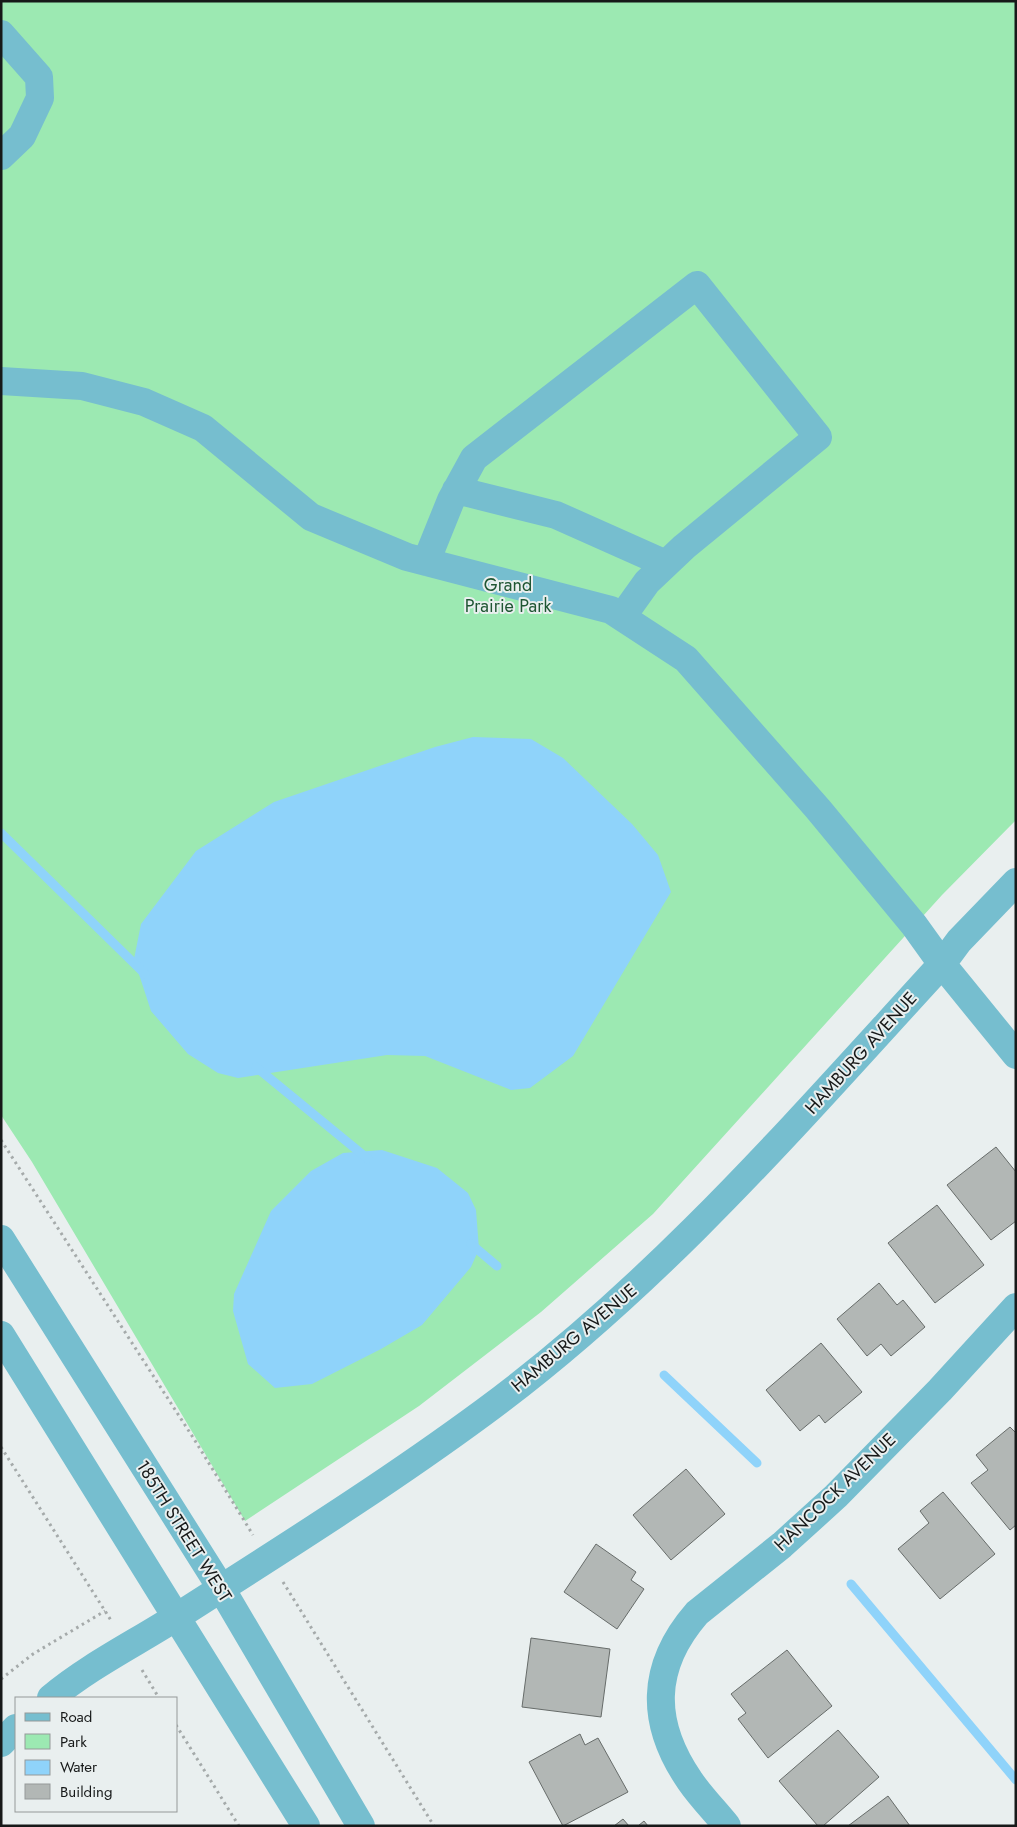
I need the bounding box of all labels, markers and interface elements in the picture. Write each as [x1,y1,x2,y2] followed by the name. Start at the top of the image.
[465,572,551,619] park label: Grand Prairie Park
[799,986,923,1120] street label: HAMBURG AVENUE
[505,1278,643,1398] street label: HAMBURG AVENUE
[768,1427,902,1557] street label: HANCOCK AVENUE
[130,1455,238,1607] street label: 185TH STREET WEST
[15,1697,178,1812] legend
[60,1706,92,1728] text: Road
[60,1731,87,1753] text: Park
[60,1756,98,1778] text: Water
[60,1781,112,1803] text: Building

